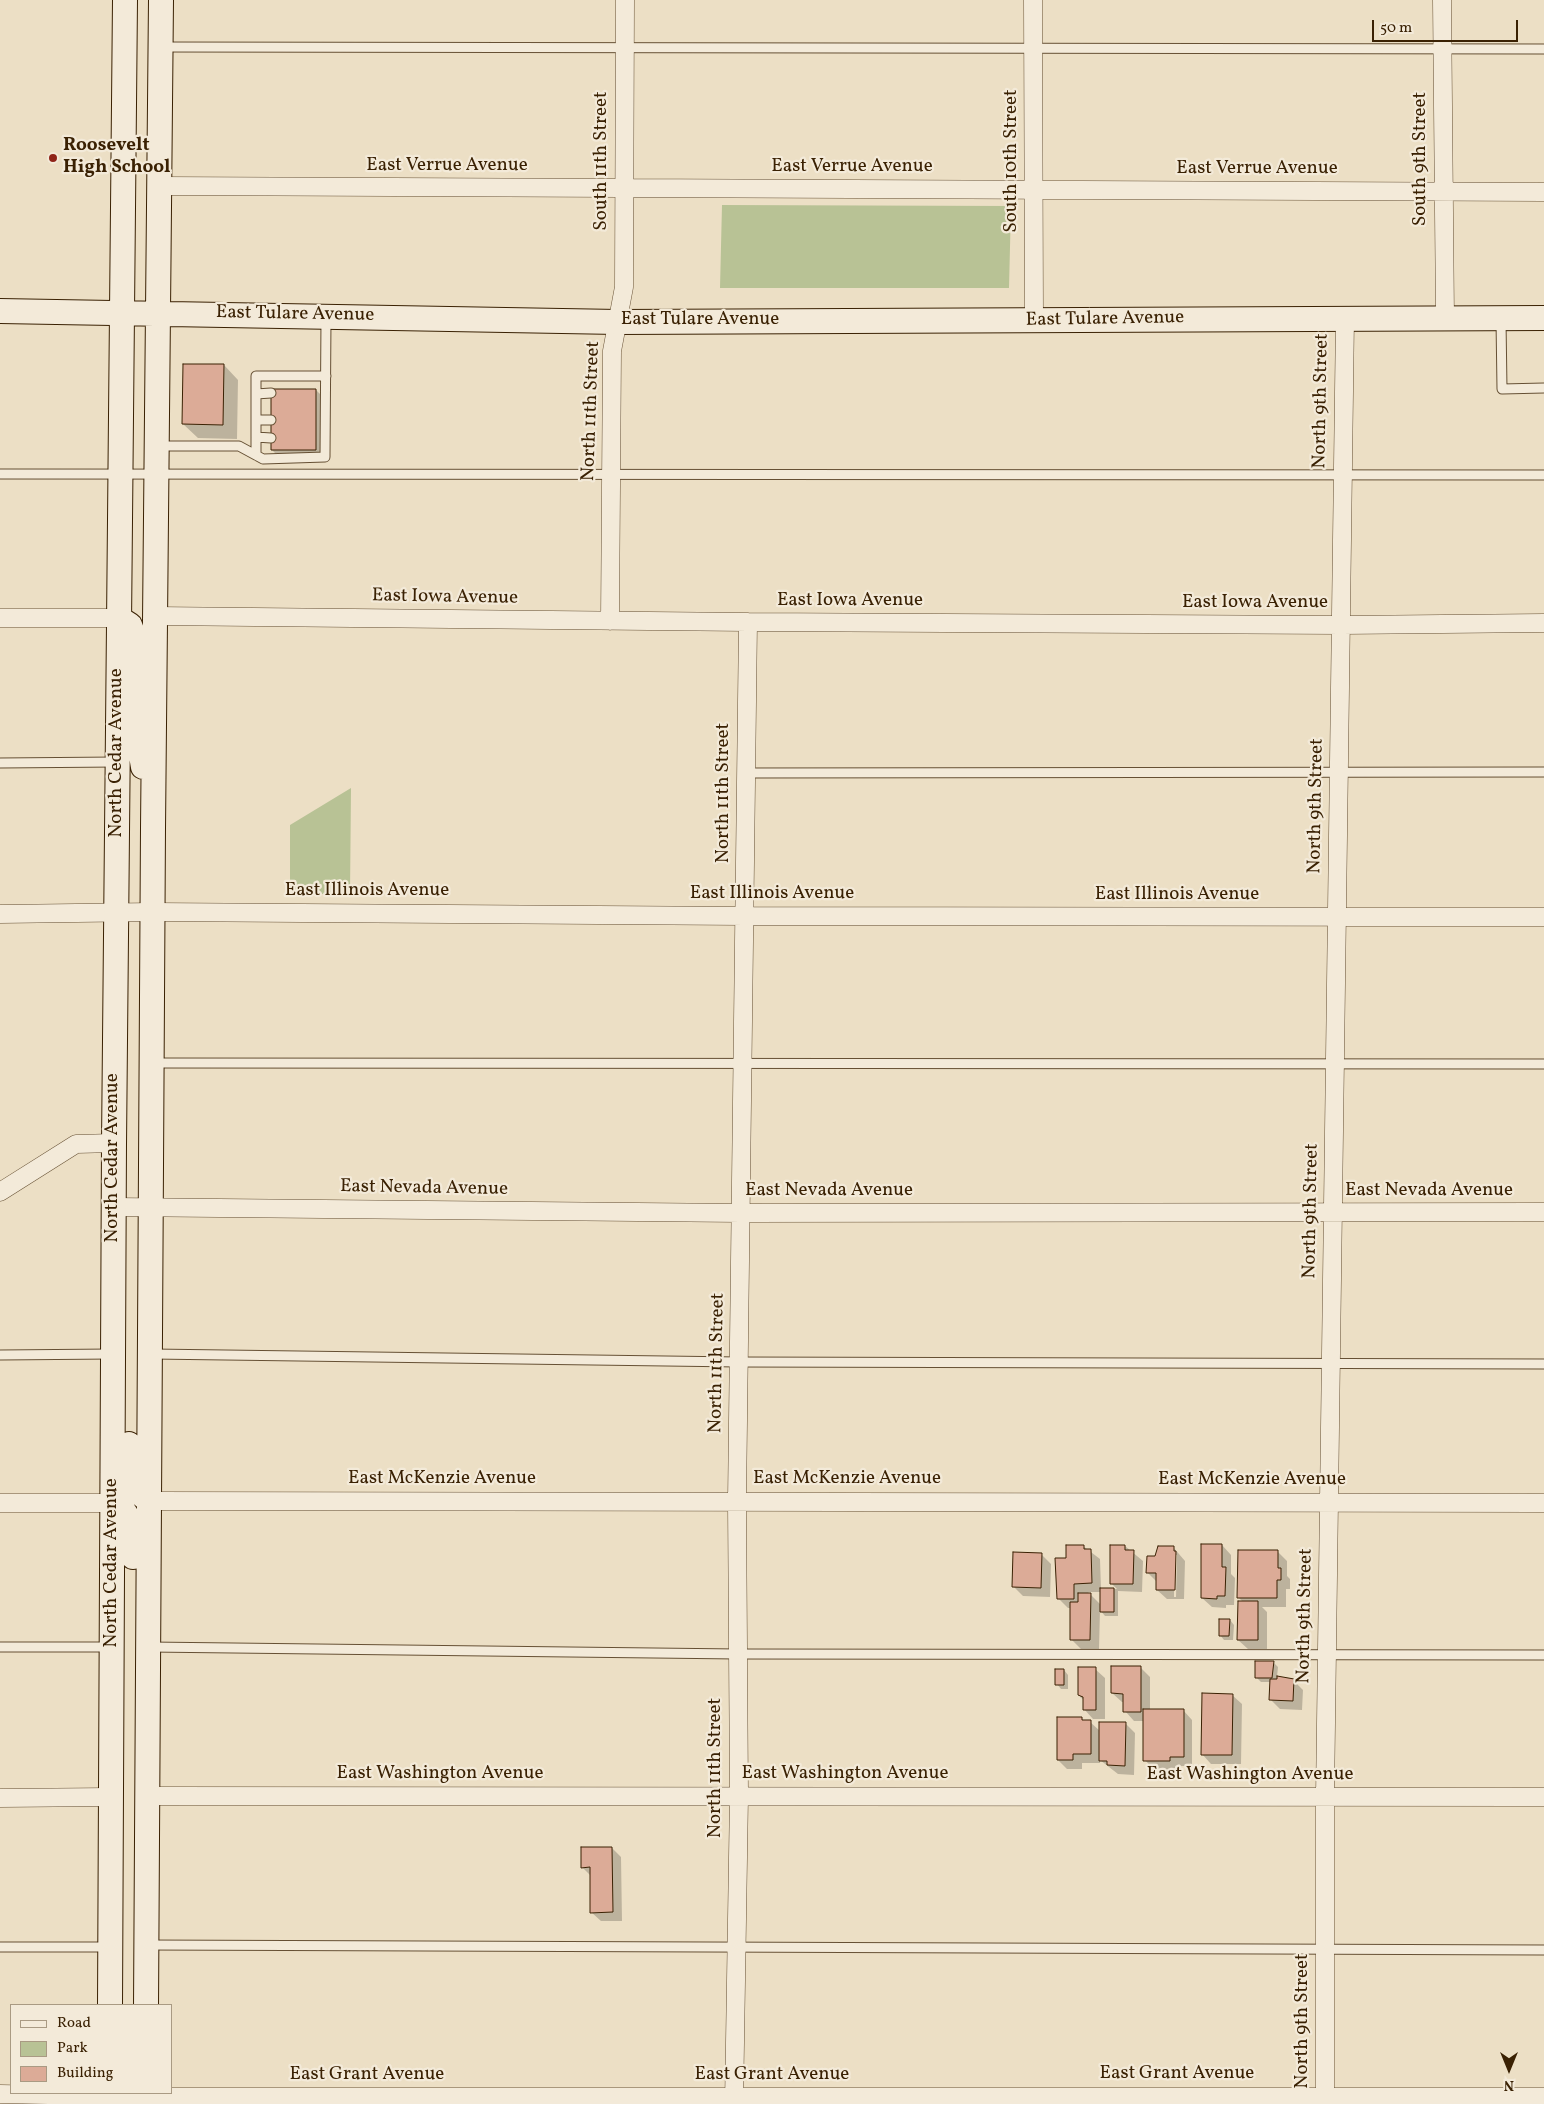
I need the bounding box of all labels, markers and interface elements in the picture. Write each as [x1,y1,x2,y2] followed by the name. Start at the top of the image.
[1374,10,1520,42] scale bar
[1380,18,1412,39] text: 50 m
[1002,89,1024,233] street label: South 10th Street
[592,91,614,231] street label: South 11th Street
[1411,92,1433,226] street label: South 9th Street
[63,136,171,180] place label: Roosevelt High School
[47,152,59,164] marker: Roosevelt High School
[366,156,528,178] street label: East Verrue Avenue
[771,157,933,179] street label: East Verrue Avenue
[1176,159,1338,181] street label: East Verrue Avenue
[216,302,374,328] street label: East Tulare Avenue
[1026,307,1184,333] street label: East Tulare Avenue
[621,310,779,332] street label: East Tulare Avenue
[1309,333,1335,469] street label: North 9th Street
[578,340,606,482] street label: North 11th Street
[372,585,518,611] street label: East Iowa Avenue
[777,591,923,613] street label: East Iowa Avenue
[1182,593,1328,615] street label: East Iowa Avenue
[107,668,129,838] street label: North Cedar Avenue
[714,723,736,863] street label: North 11th Street
[1304,738,1330,874] street label: North 9th Street
[285,881,449,903] street label: East Illinois Avenue
[690,884,854,906] street label: East Illinois Avenue
[1095,885,1259,907] street label: East Illinois Avenue
[103,1073,125,1243] street label: North Cedar Avenue
[1299,1143,1325,1279] street label: North 9th Street
[340,1176,508,1202] street label: East Nevada Avenue
[745,1181,913,1203] street label: East Nevada Avenue
[1345,1181,1513,1203] street label: East Nevada Avenue
[705,1293,731,1433] street label: North 11th Street
[348,1469,536,1491] street label: East McKenzie Avenue
[753,1469,941,1491] street label: East McKenzie Avenue
[1158,1470,1346,1492] street label: East McKenzie Avenue
[102,1478,124,1648] street label: North Cedar Avenue
[1293,1548,1319,1684] street label: North 9th Street
[706,1698,728,1838] street label: North 11th Street
[337,1764,543,1786] street label: East Washington Avenue
[742,1764,948,1786] street label: East Washington Avenue
[1147,1765,1353,1787] street label: East Washington Avenue
[1293,1953,1315,2089] street label: North 9th Street
[10,2004,172,2094] legend
[57,2013,91,2034] text: Road
[57,2038,88,2059] text: Park
[1484,2044,1534,2094] north arrow
[57,2063,113,2084] text: Building
[1100,2064,1254,2086] street label: East Grant Avenue
[290,2065,444,2087] street label: East Grant Avenue
[695,2065,849,2087] street label: East Grant Avenue
[1504,2075,1514,2094] text: N

